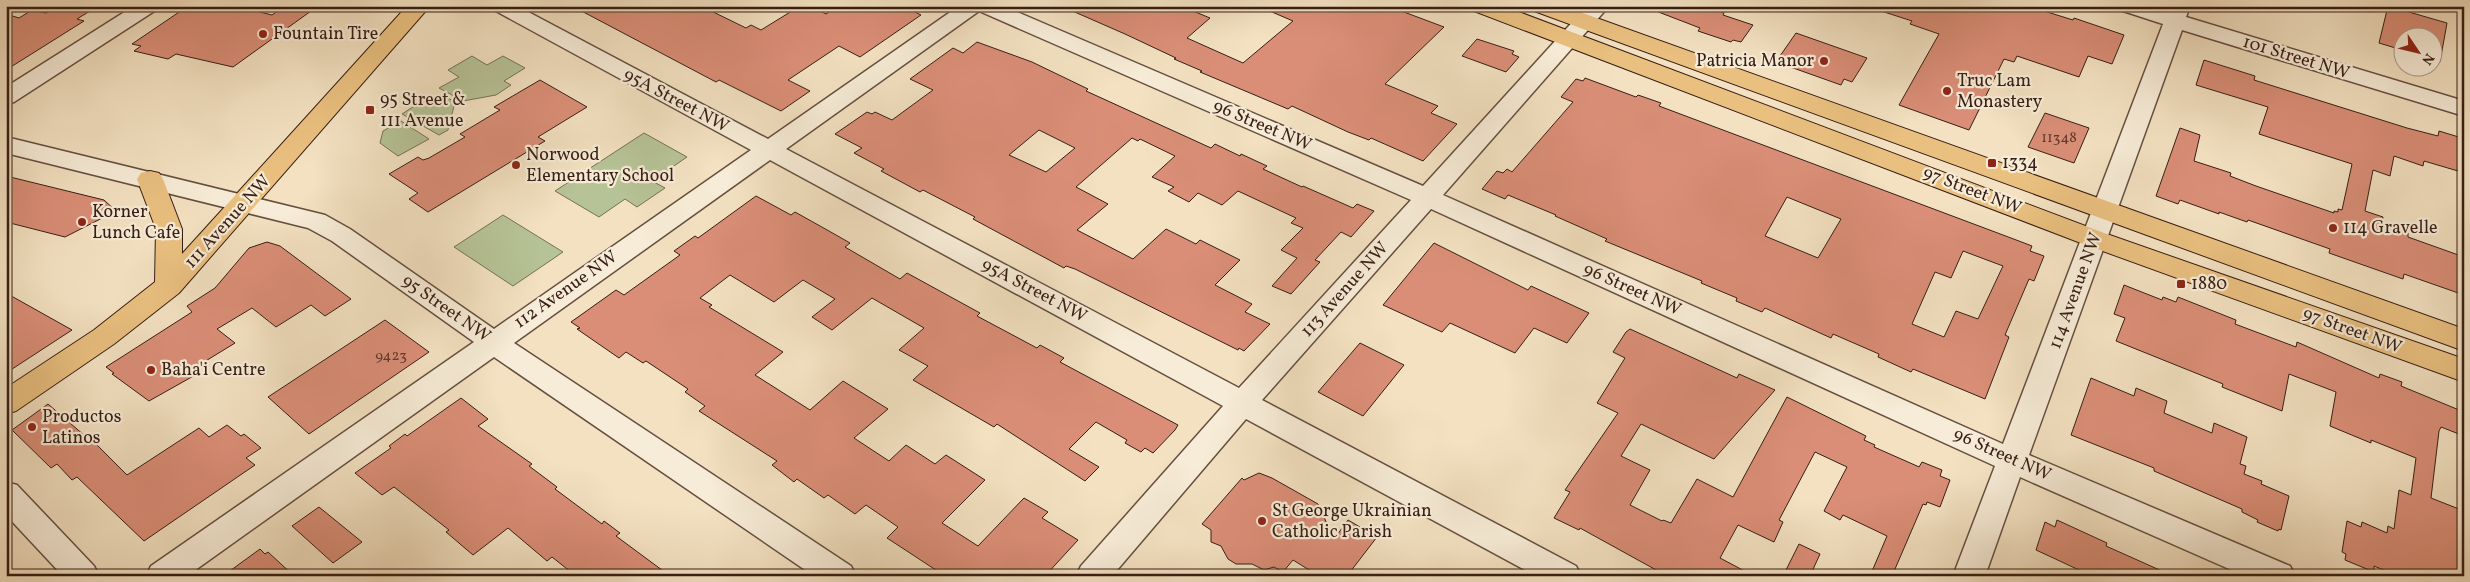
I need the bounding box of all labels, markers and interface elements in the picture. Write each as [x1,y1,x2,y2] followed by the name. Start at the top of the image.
[273,22,378,47] place label: Fountain Tire
[257,28,269,40] marker: Fountain Tire
[2392,28,2442,78] north arrow
[2239,30,2353,86] street label: 101 Street NW
[1696,49,1814,74] place label: Patricia Manor
[2417,49,2438,68] text: N
[1818,55,1830,67] marker: Patricia Manor
[619,63,733,139] street label: 95A Street NW
[1957,69,2043,115] place label: Truc Lam Monastery
[1941,85,1953,97] marker: Truc Lam Monastery
[380,88,466,134] place label: 95 Street & 111 Avenue
[1209,94,1315,158] street label: 96 Street NW
[364,104,376,116] marker: 95 Street & 111 Avenue
[2041,128,2077,149] house number: 11348
[526,143,674,189] place label: Norwood Elementary School
[2002,151,2038,176] place label: 1334
[1986,157,1998,169] marker: 1334
[510,159,522,171] marker: Norwood Elementary School
[1919,161,2025,221] street label: 97 Street NW
[179,170,277,274] street label: 111 Avenue NW
[92,200,180,246] place label: Korner Lunch Cafe
[76,216,88,228] marker: Korner Lunch Cafe
[2343,216,2438,241] place label: 114 Gravelle
[2327,222,2339,234] marker: 114 Gravelle
[2043,229,2109,353] street label: 114 Avenue NW
[1295,237,1395,343] street label: 113 Avenue NW
[509,245,623,335] street label: 112 Avenue NW
[977,253,1091,329] street label: 95A Street NW
[1579,257,1685,323] street label: 96 Street NW
[396,269,496,349] street label: 95 Street NW
[2191,272,2227,297] place label: 1880
[2175,278,2187,290] marker: 1880
[2299,301,2405,361] street label: 97 Street NW
[375,346,407,367] house number: 9423
[161,358,265,383] place label: Baha'i Centre
[145,364,157,376] marker: Baha'i Centre
[42,405,121,451] place label: Productos Latinos
[26,421,38,433] marker: Productos Latinos
[1949,422,2055,488] street label: 96 Street NW
[1272,499,1432,545] place label: St George Ukrainian Catholic Parish
[1256,515,1268,527] marker: St George Ukrainian Catholic Parish

